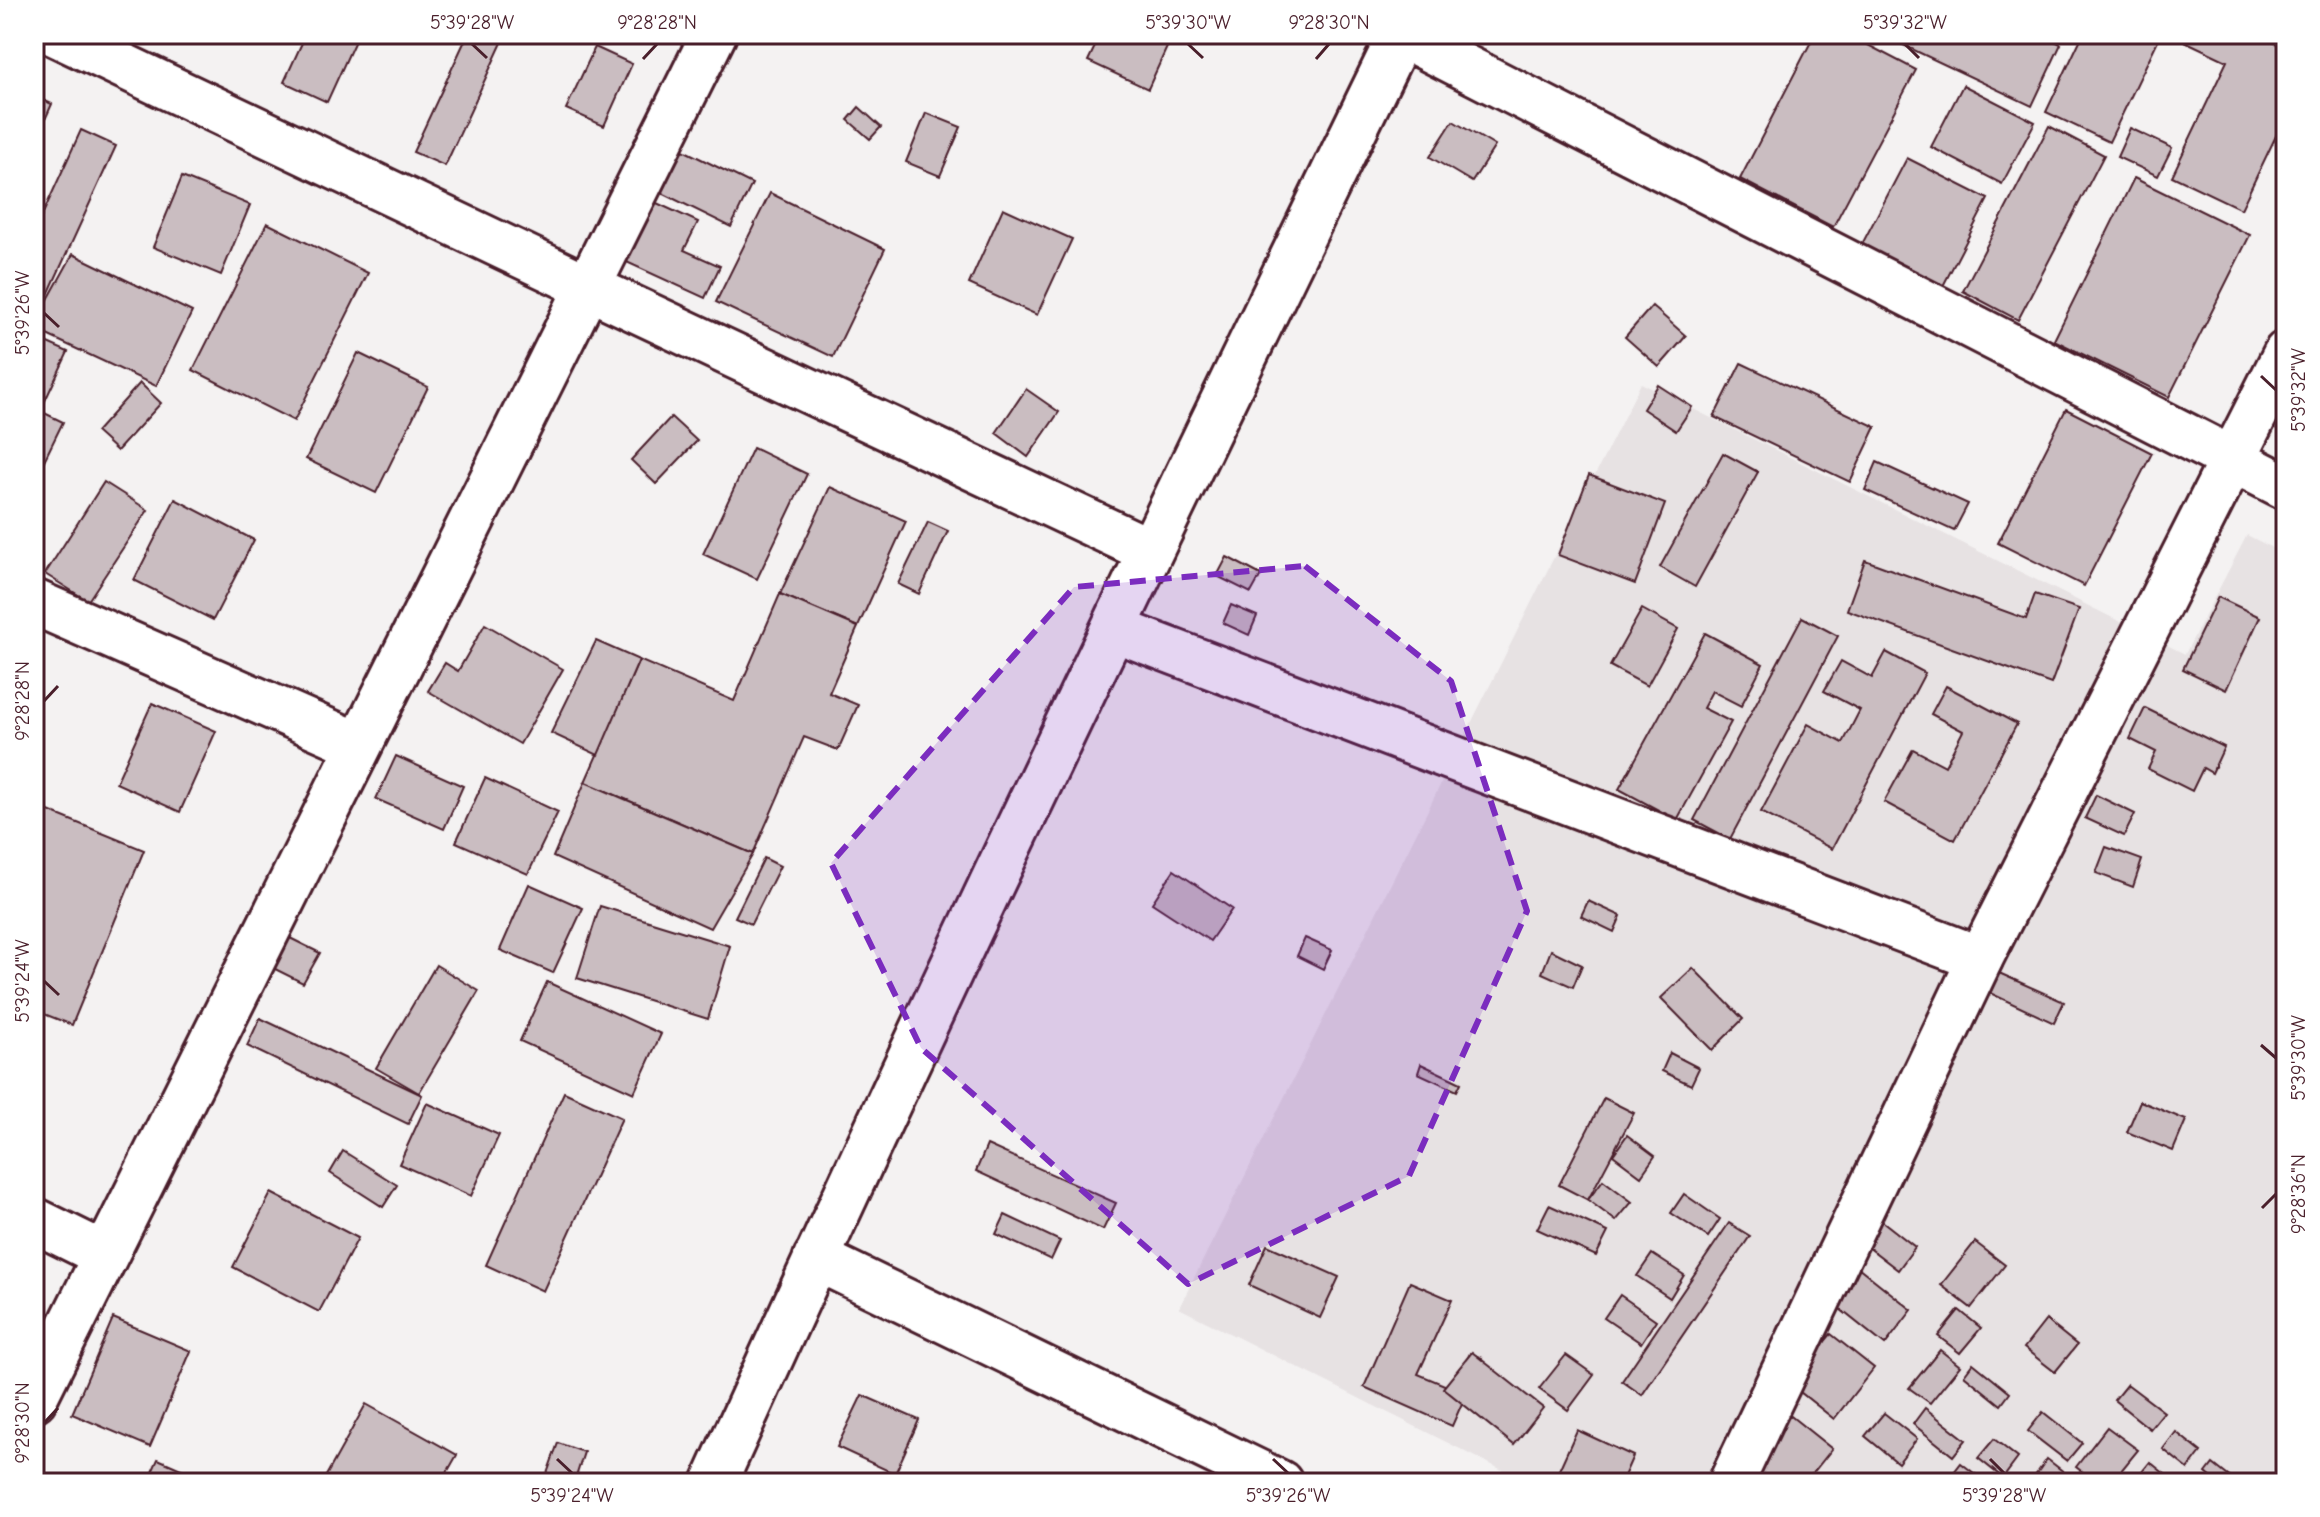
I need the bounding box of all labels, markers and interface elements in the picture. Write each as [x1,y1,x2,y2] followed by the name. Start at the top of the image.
[430,11,515,34] text: 5°39'28"W
[617,11,697,34] text: 9°28'28"N
[1145,11,1231,34] text: 5°39'30"W
[1288,11,1370,34] text: 9°28'30"N
[1863,11,1948,34] text: 5°39'32"W
[11,270,34,355] text: 5°39'26"W
[2287,347,2310,432] text: 5°39'32"W
[11,661,34,741] text: 9°28'28"N
[11,939,34,1023] text: 5°39'24"W
[2287,1015,2310,1101] text: 5°39'30"W
[2287,1154,2310,1234] text: 9°28'36"N
[11,1382,34,1464] text: 9°28'30"N
[530,1484,614,1507] text: 5°39'24"W
[1246,1484,1331,1507] text: 5°39'26"W
[1962,1484,2047,1507] text: 5°39'28"W

